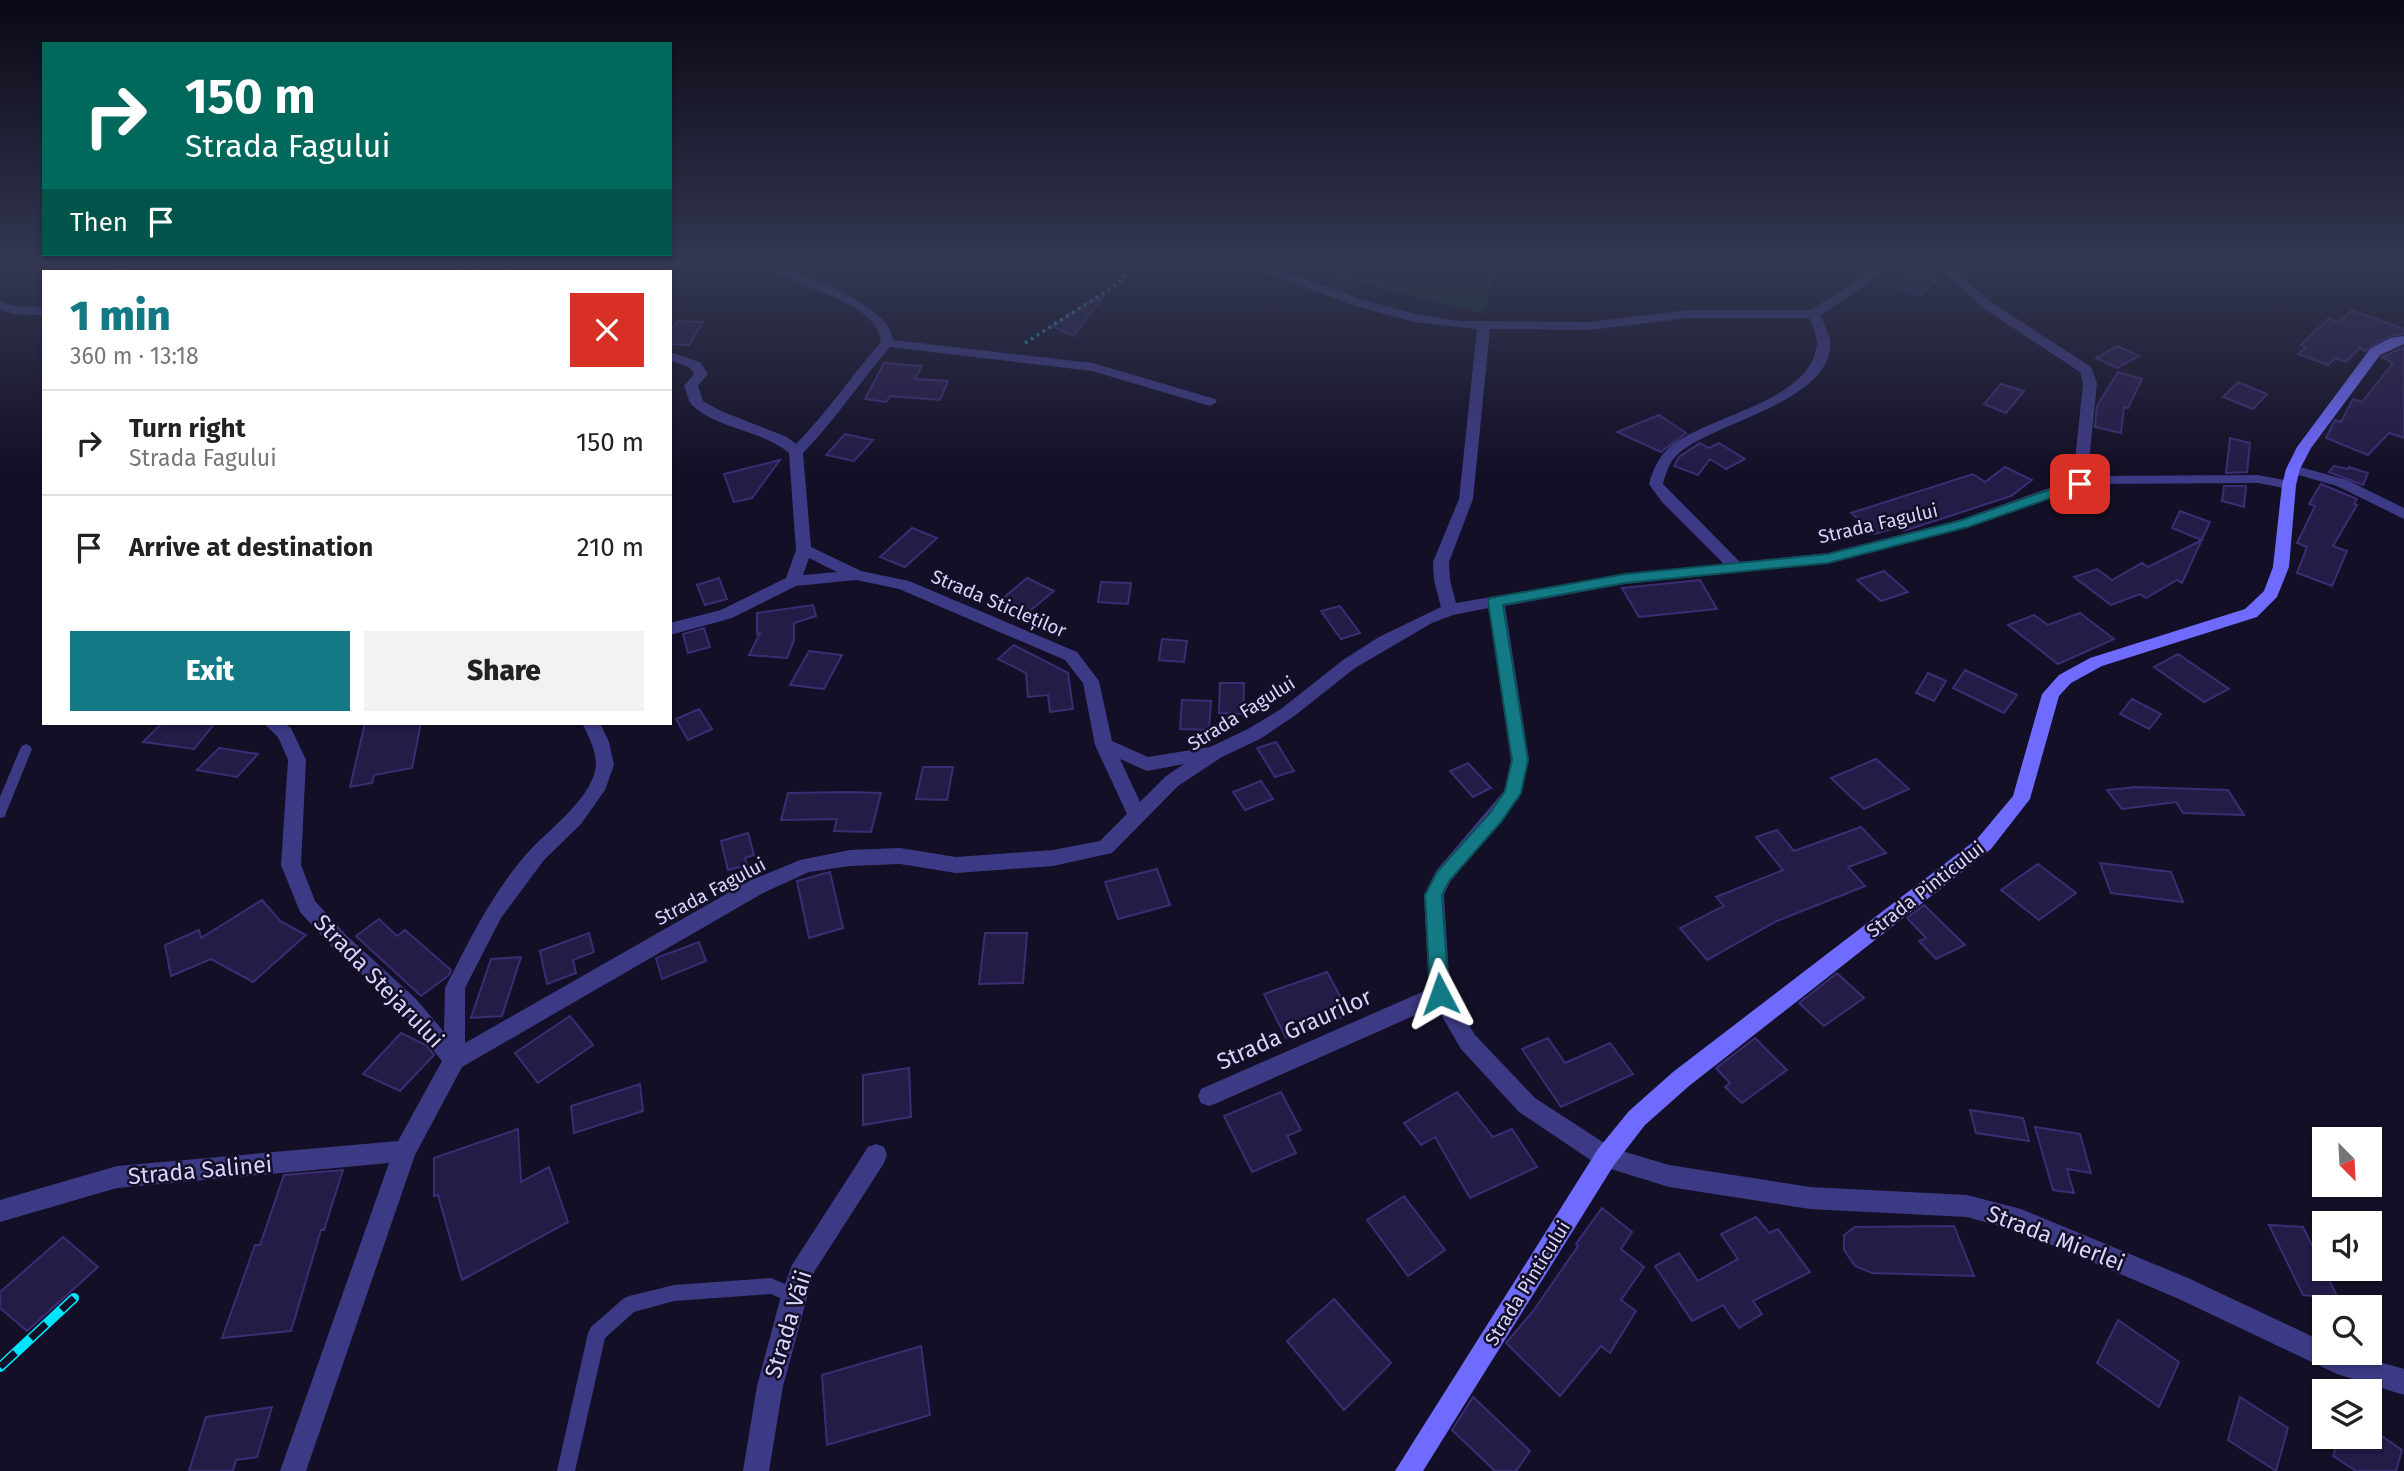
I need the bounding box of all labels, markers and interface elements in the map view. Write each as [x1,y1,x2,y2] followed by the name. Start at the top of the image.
[185,67,316,126] text: 150 m
[70,70,161,161] icon: right
[185,127,391,165] text: Strada Fagului
[142,203,180,241] icon: arrive
[70,207,128,238] text: Then
[70,291,171,341] text: 1 min
[570,293,644,367] button: close
[70,342,199,370] text: 360 m · 13:18
[129,413,246,444] text: Turn right
[70,424,108,462] icon: right
[576,427,644,458] text: 150 m
[129,444,277,472] text: Strada Fagului
[2050,454,2110,514] pin
[2061,465,2099,503] icon: arrive
[1816,499,1940,548] street label: Strada Fagului
[70,529,108,567] icon: arrive
[129,532,373,563] text: Arrive at destination
[577,532,644,563] text: 210 m
[927,565,1070,643] street label: Strada Sticleților
[70,631,350,711] button: Exit
[364,631,644,711] button: Share
[1183,671,1299,756] street label: Strada Fagului
[1862,836,1989,942] street label: Strada Pinticului
[651,853,770,930] street label: Strada Fagului
[308,908,450,1054] street label: Strada Stejarului
[1403,957,1477,1031] position arrow
[1212,982,1376,1076] street label: Strada Graurilor
[2312,1127,2382,1197] north arrow
[2312,1127,2382,1449] map controls
[127,1150,273,1190] street label: Strada Salinei
[1983,1199,2129,1277] street label: Strada Mierlei
[2312,1211,2382,1281] button: sound
[1480,1217,1575,1350] street label: Strada Pinticului
[758,1267,818,1381] street label: Strada Văii
[2312,1295,2382,1365] button: search
[2312,1379,2382,1449] button: layers

